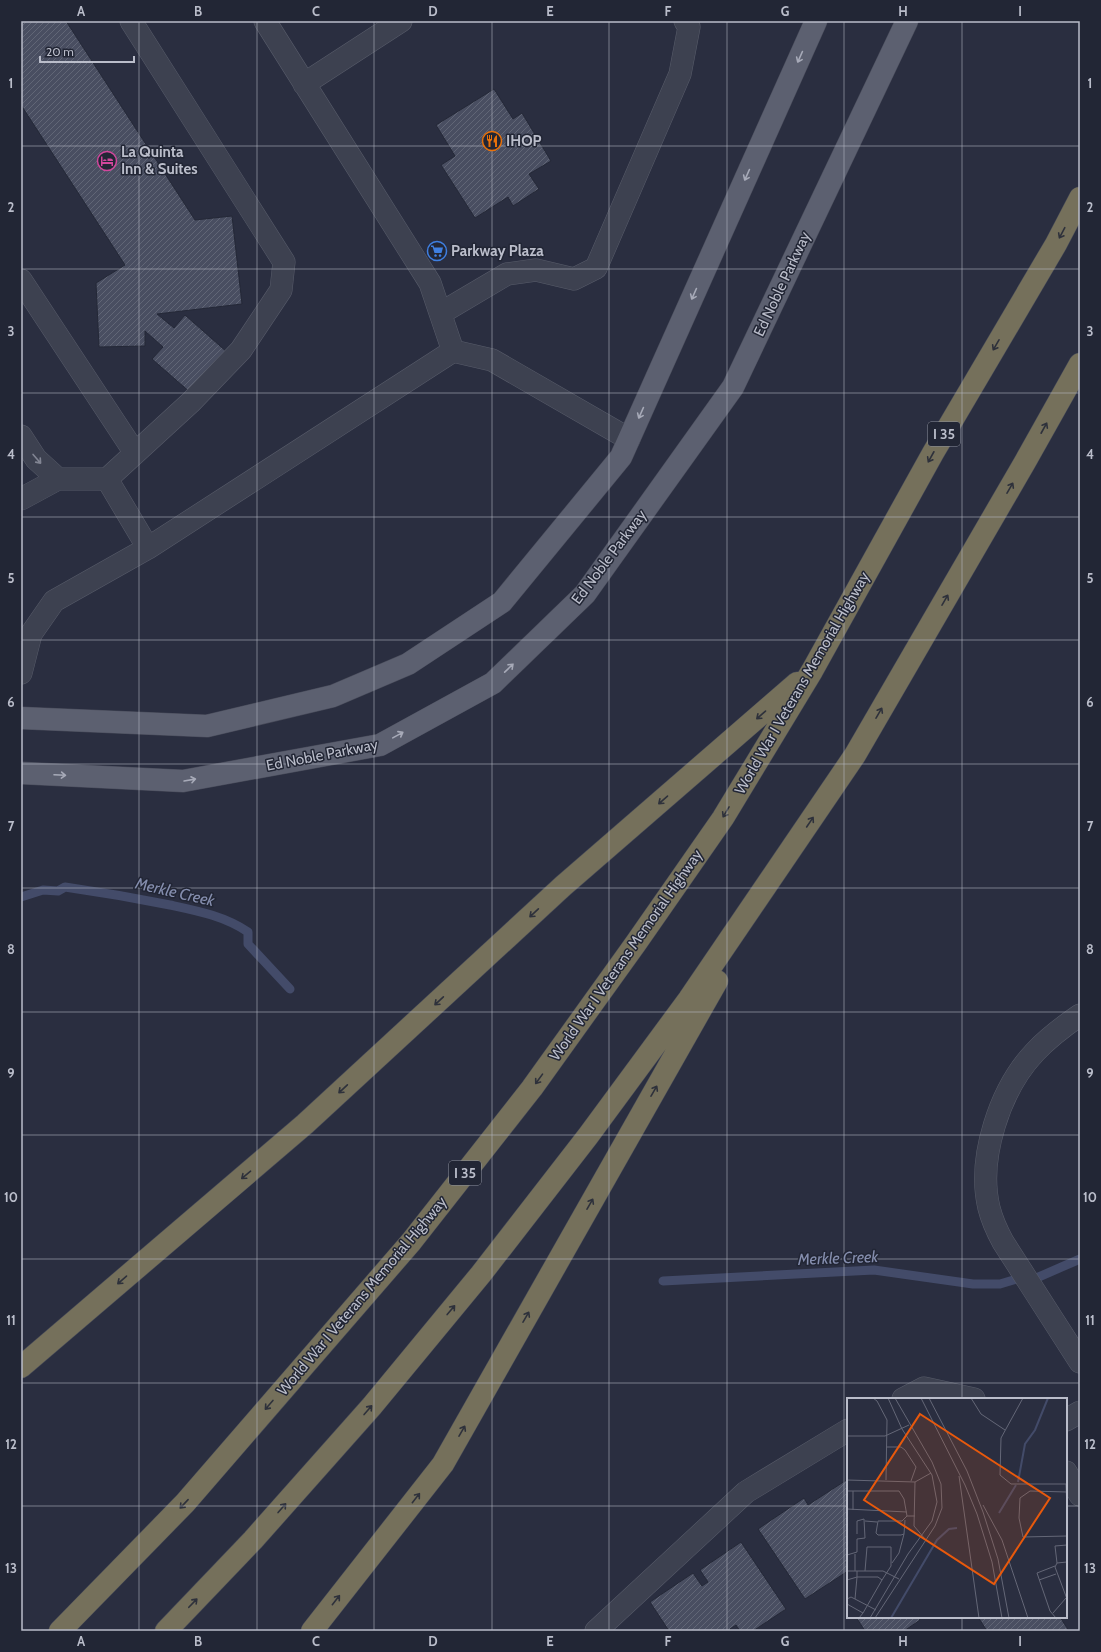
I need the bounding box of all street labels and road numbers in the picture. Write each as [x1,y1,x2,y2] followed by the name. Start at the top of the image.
[750,228,814,339] street label: Ed Noble Parkway
[928,422,960,446] road number: I 35
[568,506,651,608] street label: Ed Noble Parkway
[731,568,873,797] street label: World War I Veterans Memorial Highway
[265,735,380,775] street label: Ed Noble Parkway
[546,846,706,1064] street label: World War I Veterans Memorial Highway
[449,1161,481,1185] road number: I 35
[274,1193,451,1399] street label: World War I Veterans Memorial Highway

